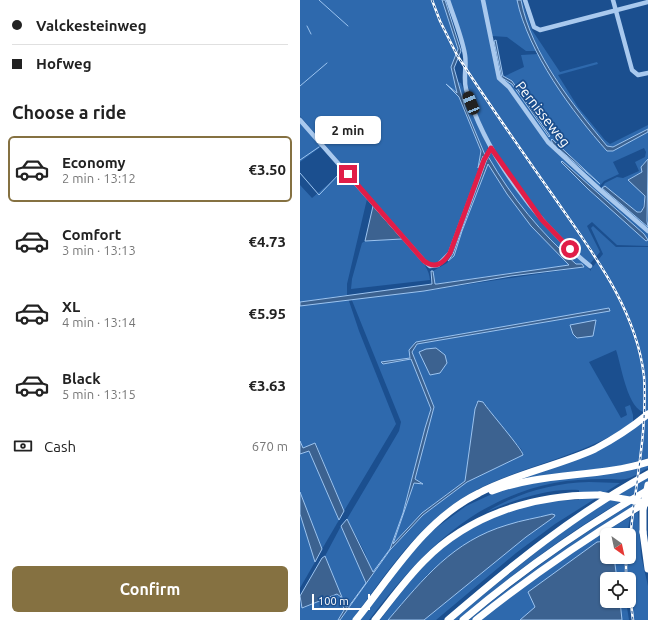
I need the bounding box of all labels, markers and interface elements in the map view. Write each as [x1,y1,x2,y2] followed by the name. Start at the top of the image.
[36,17,146,34] text: Valckesteinweg
[36,55,92,72] text: Hofweg
[512,78,574,150] street label: Pernisseweg
[461,90,481,116] car
[12,102,126,122] text: Choose a ride
[315,116,381,144] callout: 2 min
[332,123,364,137] text: 2 min
[14,151,50,187] icon: car
[62,154,126,171] text: Economy
[248,161,286,178] text: €3.50
[339,165,357,183] route end
[62,171,136,185] text: 2 min · 13:12
[14,223,50,259] icon: car
[62,226,121,243] text: Comfort
[248,233,286,250] text: €4.73
[561,240,579,258] route start
[62,243,136,257] text: 3 min · 13:13
[14,295,50,331] icon: car
[62,298,80,315] text: XL
[248,305,286,322] text: €5.95
[62,315,136,329] text: 4 min · 13:14
[14,367,50,403] icon: car
[62,370,101,387] text: Black
[248,377,286,394] text: €3.63
[62,387,136,401] text: 5 min · 13:15
[12,435,34,457] icon: cash
[44,438,76,455] text: Cash
[252,439,288,453] text: 670 m
[600,528,636,564] north arrow
[600,528,636,608] map controls
[12,566,288,612] button: Confirm
[600,572,636,608] button: locate
[312,592,370,611] scale bar
[318,595,349,607] text: 100 m

